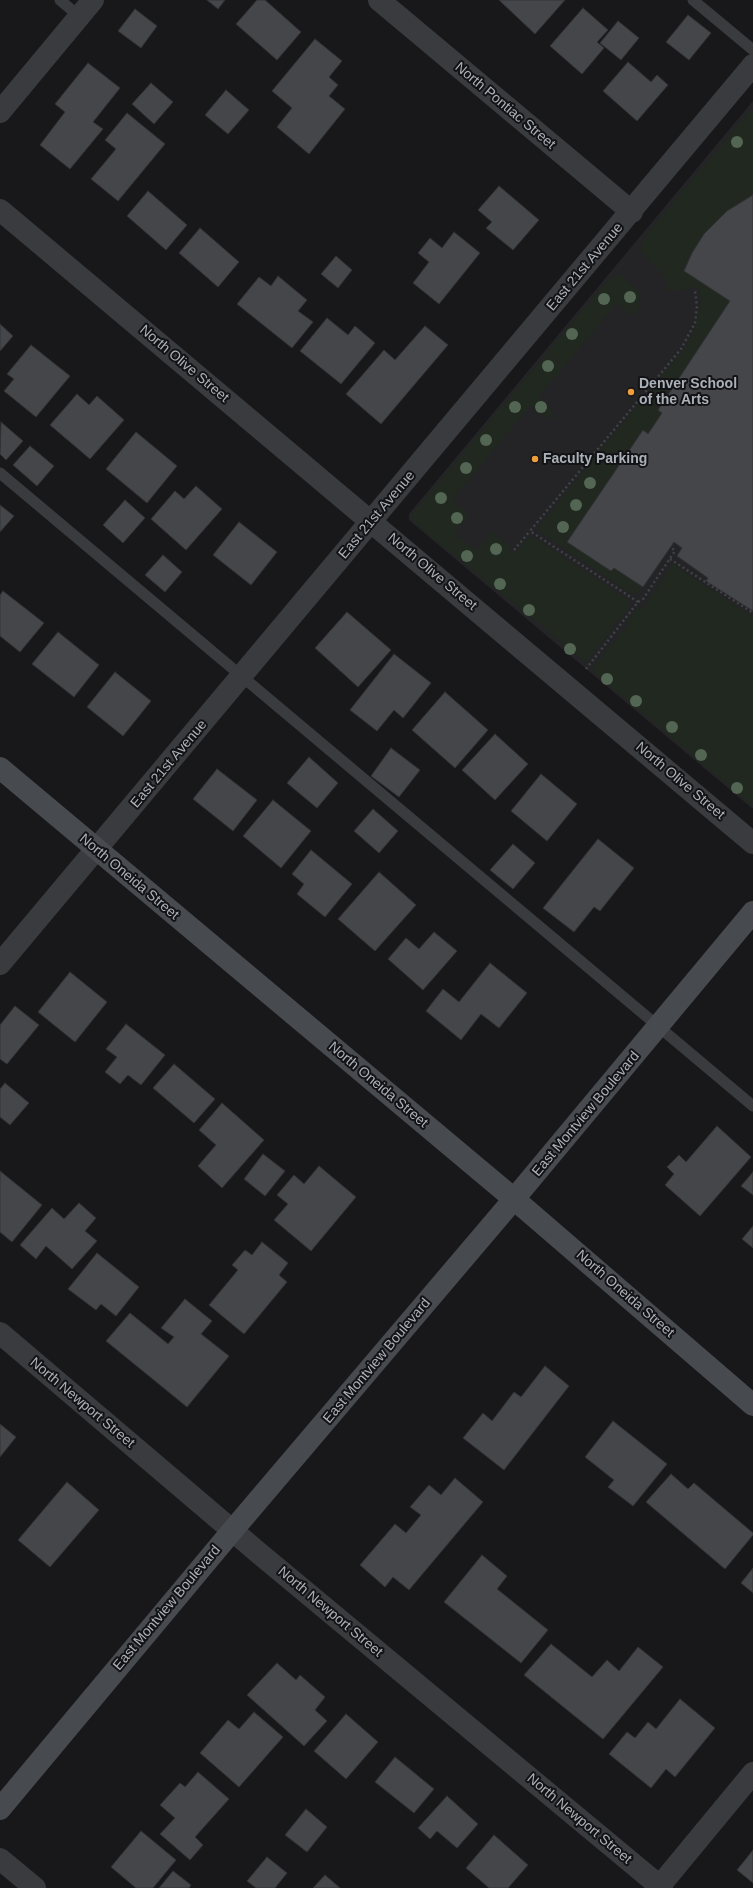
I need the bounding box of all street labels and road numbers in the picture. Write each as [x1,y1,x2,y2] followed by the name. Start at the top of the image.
[451,59,559,153] street label: North Pontiac Street
[543,220,627,314] street label: East 21st Avenue
[136,322,232,406] street label: North Olive Street
[335,468,419,562] street label: East 21st Avenue
[384,530,480,614] street label: North Olive Street
[127,717,211,811] street label: East 21st Avenue
[632,739,728,823] street label: North Olive Street
[76,831,182,923] street label: North Oneida Street
[325,1039,431,1131] street label: North Oneida Street
[529,1048,643,1180] street label: East Montview Boulevard
[573,1247,677,1341] street label: North Oneida Street
[320,1295,434,1427] street label: East Montview Boulevard
[26,1354,138,1452] street label: North Newport Street
[110,1542,224,1674] street label: East Montview Boulevard
[274,1563,386,1661] street label: North Newport Street
[523,1770,635,1868] street label: North Newport Street

